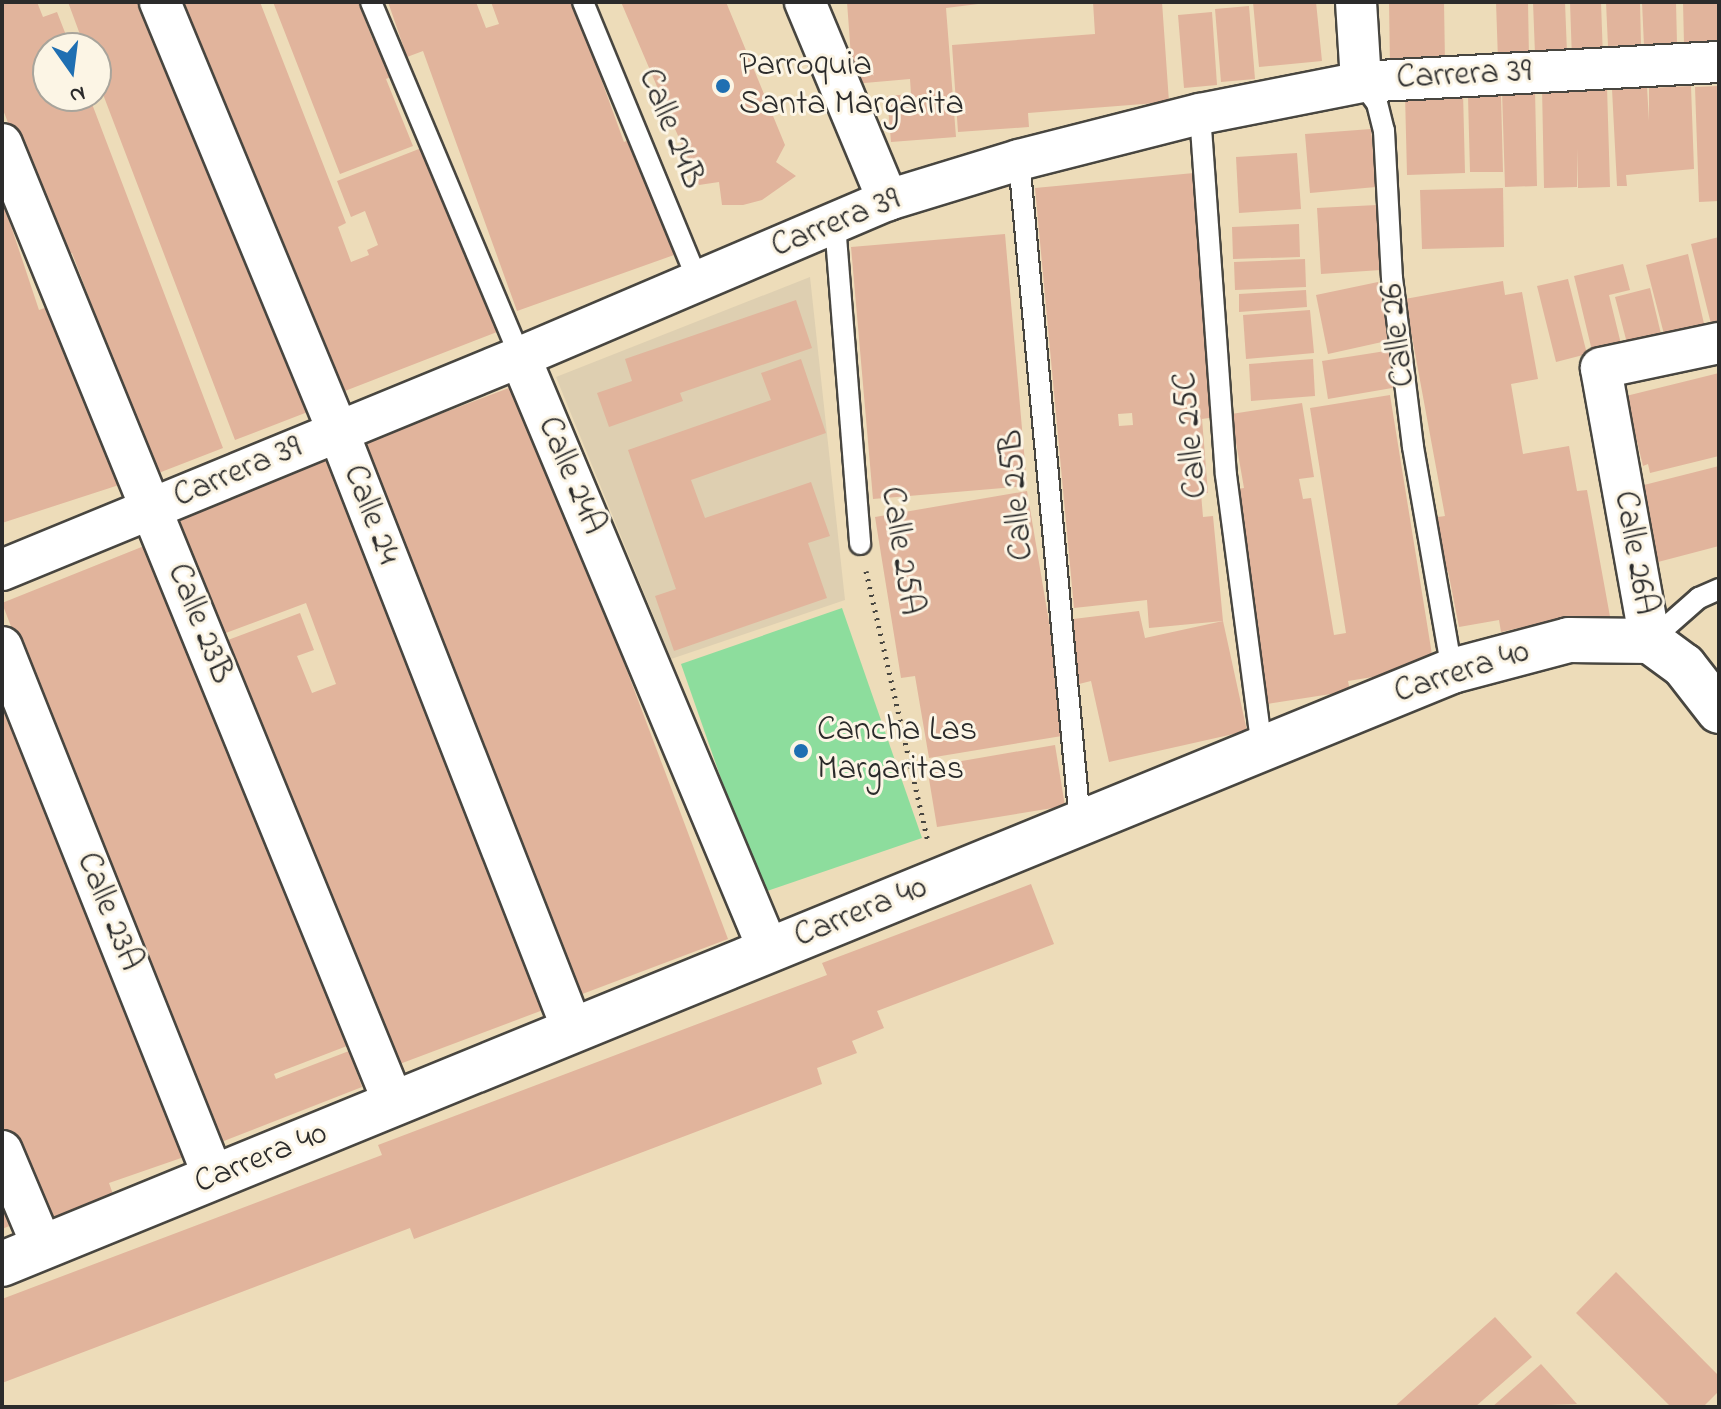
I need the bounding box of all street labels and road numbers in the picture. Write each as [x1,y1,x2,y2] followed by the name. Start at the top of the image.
[1396,52,1532,100] street label: Carrera 39
[627,63,713,195] street label: Calle 24B
[766,180,906,268] street label: Carrera 39
[1372,281,1426,389] street label: Calle 26
[1166,370,1218,500] street label: Calle 25C
[527,411,613,541] street label: Calle 24A
[168,428,308,518] street label: Carrera 39
[992,428,1044,562] street label: Calle 25B
[332,460,408,570] street label: Calle 24
[870,484,930,618] street label: Calle 25A
[1603,488,1665,618] street label: Calle 26A
[156,558,242,690] street label: Calle 23B
[1389,632,1535,714] street label: Carrera 40
[66,847,150,977] street label: Calle 23A
[789,868,933,958] street label: Carrera 40
[189,1114,333,1204] street label: Carrera 40

